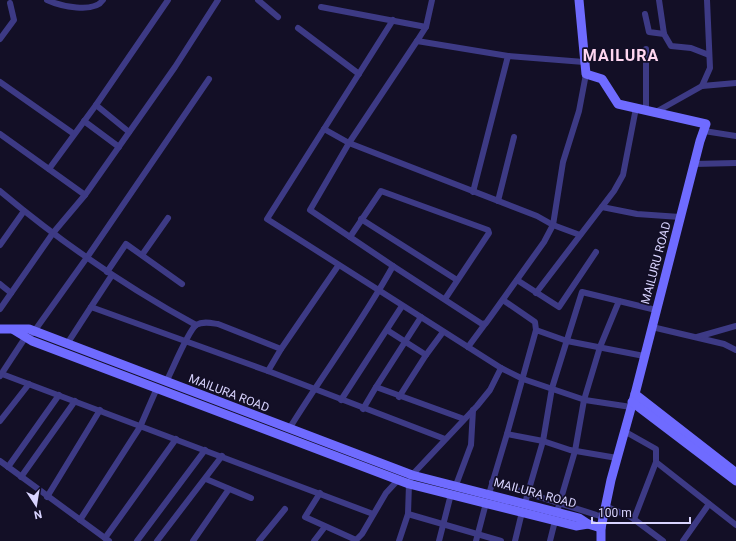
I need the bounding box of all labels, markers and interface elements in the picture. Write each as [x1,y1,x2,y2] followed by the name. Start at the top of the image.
[583,46,659,65] district label: MAILURA
[638,220,674,306] street label: MAILURU ROAD
[187,371,271,415] street label: MAILURA ROAD
[492,475,578,511] street label: MAILURA ROAD
[16,485,56,525] north arrow
[592,499,690,525] scale bar
[598,506,632,520] text: 100 m
[33,507,43,522] text: N

